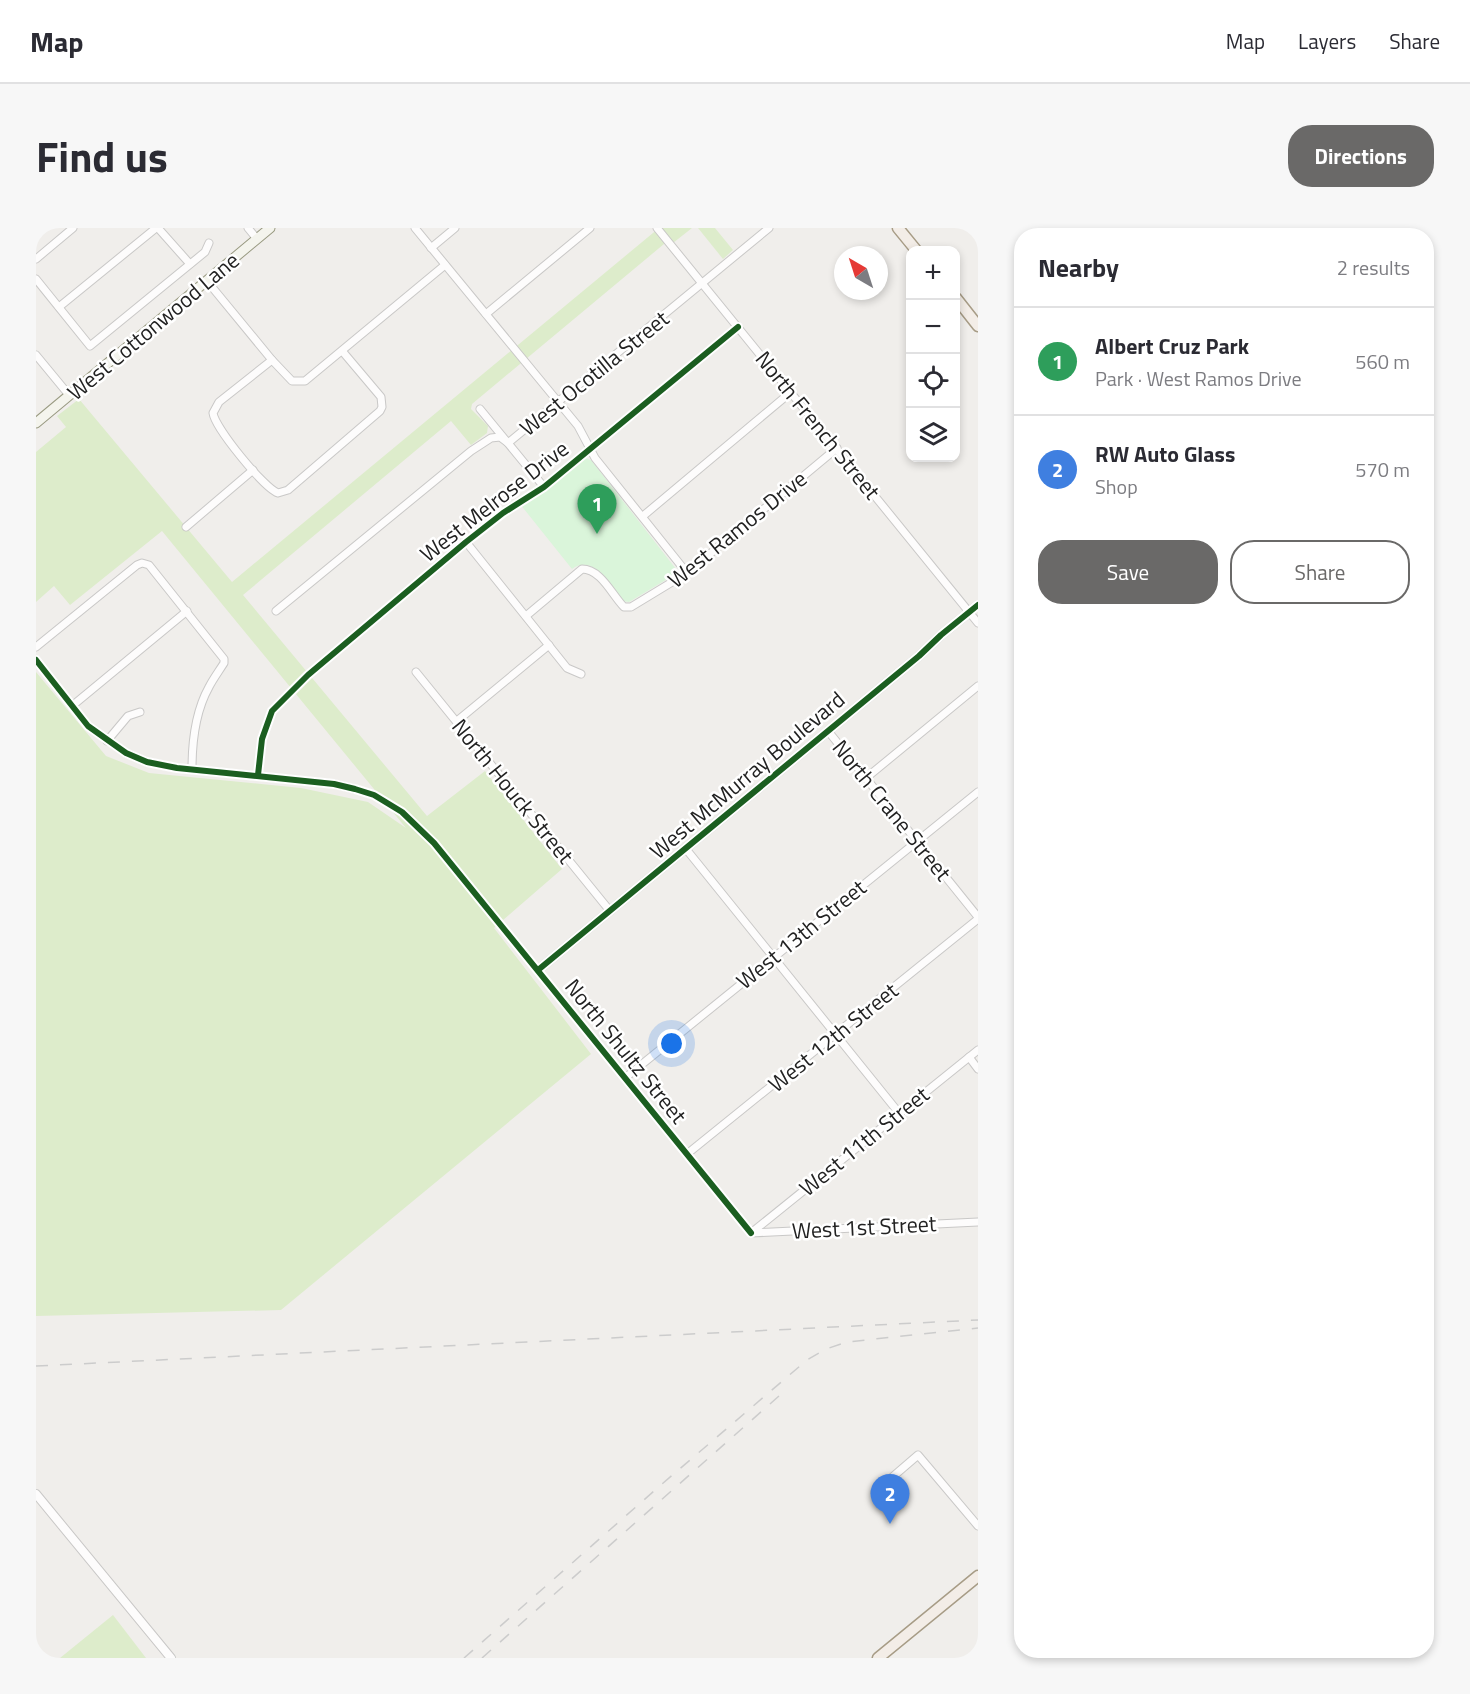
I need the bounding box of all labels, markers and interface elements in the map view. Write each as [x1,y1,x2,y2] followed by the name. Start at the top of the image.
[30,20,84,63] text: Map
[1226,25,1265,57] text: Map
[1298,25,1356,57] text: Layers
[1389,25,1440,57] text: Share
[36,124,168,188] text: Find us
[1288,125,1434,187] button: Directions
[59,244,247,408] street label: West Cottonwood Lane
[834,246,888,300] north arrow
[906,246,960,462] map controls
[906,246,960,300] button: +
[1038,248,1119,287] text: Nearby
[1337,252,1410,283] text: 2 results
[906,300,960,354] button: −
[512,302,676,444] street label: West Ocotilla Street
[1095,329,1249,363] text: Albert Cruz Park
[747,343,889,507] street label: North French Street
[1052,346,1063,377] text: 1
[1355,346,1410,377] text: 560 m
[906,354,960,408] button: locate
[1095,363,1302,394] text: Park · West Ramos Drive
[906,408,960,462] button: layers
[412,432,576,570] street label: West Melrose Drive
[1095,437,1235,471] text: RW Auto Glass
[1052,454,1063,485] text: 2
[1355,454,1410,485] text: 570 m
[660,462,814,596] street label: West Ramos Drive
[1095,471,1138,502] text: Shop
[578,484,616,534] pin: 1
[1038,540,1218,604] button: Save
[1230,540,1410,604] button: Share
[642,683,852,867] street label: West McMurray Boulevard
[444,711,582,871] street label: North Houck Street
[824,732,960,888] street label: North Crane Street
[729,871,874,997] street label: West 13th Street
[557,971,695,1131] street label: North Shultz Street
[761,974,906,1100] street label: West 12th Street
[657,1029,686,1058] your location
[792,1078,937,1204] street label: West 11th Street
[791,1206,937,1248] street label: West 1st Street
[870,1474,910,1524] pin: 2

